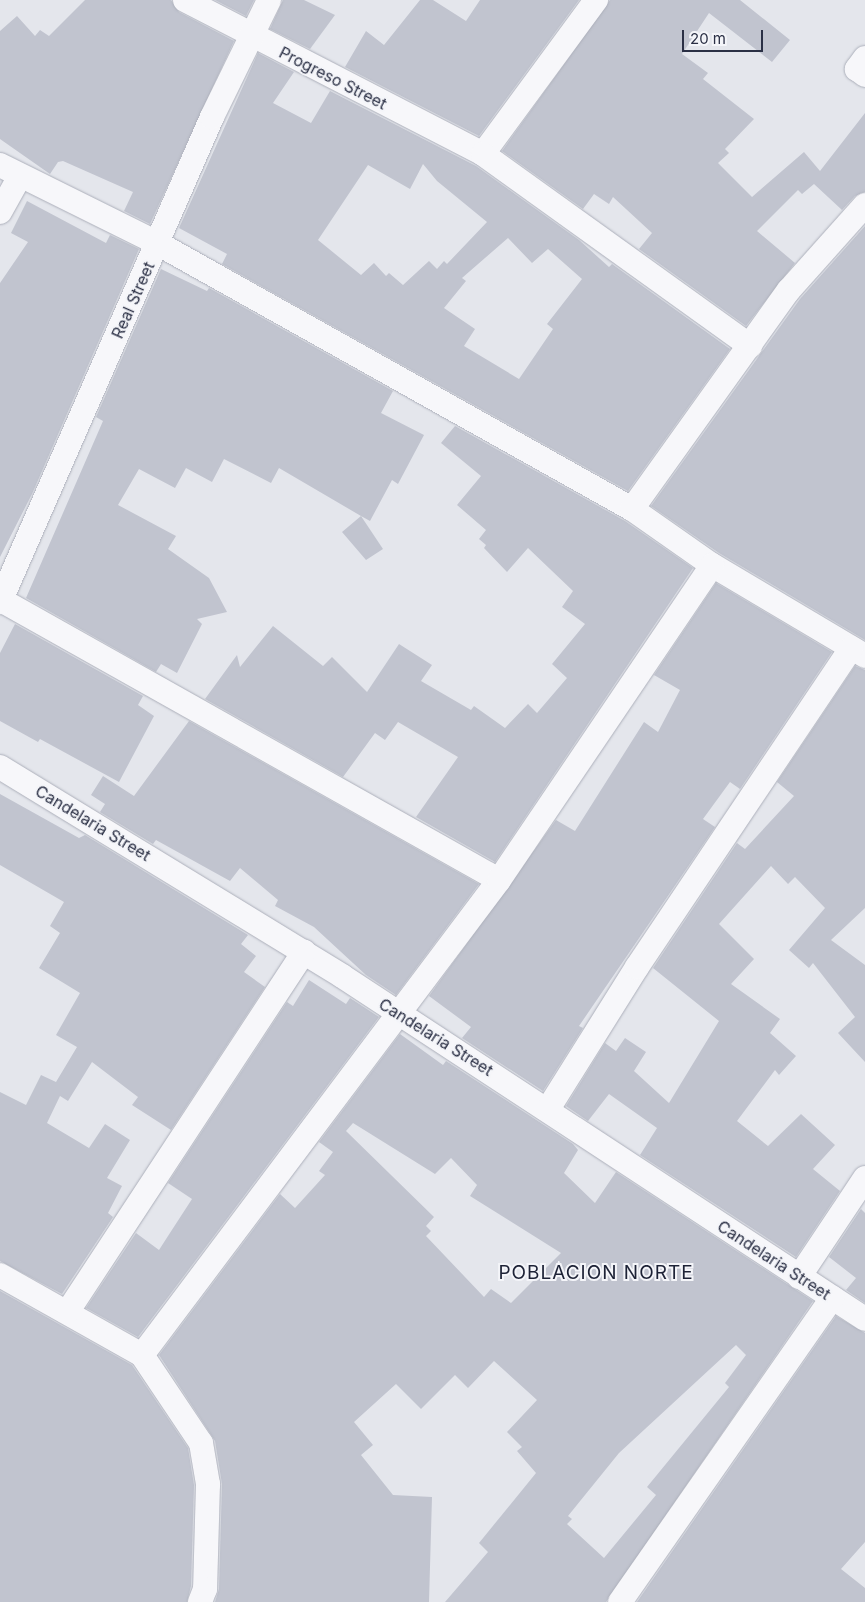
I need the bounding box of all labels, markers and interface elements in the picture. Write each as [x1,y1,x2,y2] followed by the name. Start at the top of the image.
[685,20,766,52] scale bar
[690,29,726,48] text: 20 m
[276,43,390,113] street label: Progreso Street
[108,259,158,341] street label: Real Street
[32,781,154,865] street label: Candelaria Street
[375,994,497,1080] street label: Candelaria Street
[714,1216,834,1304] street label: Candelaria Street
[497,1262,695,1284] district label: POBLACION NORTE

